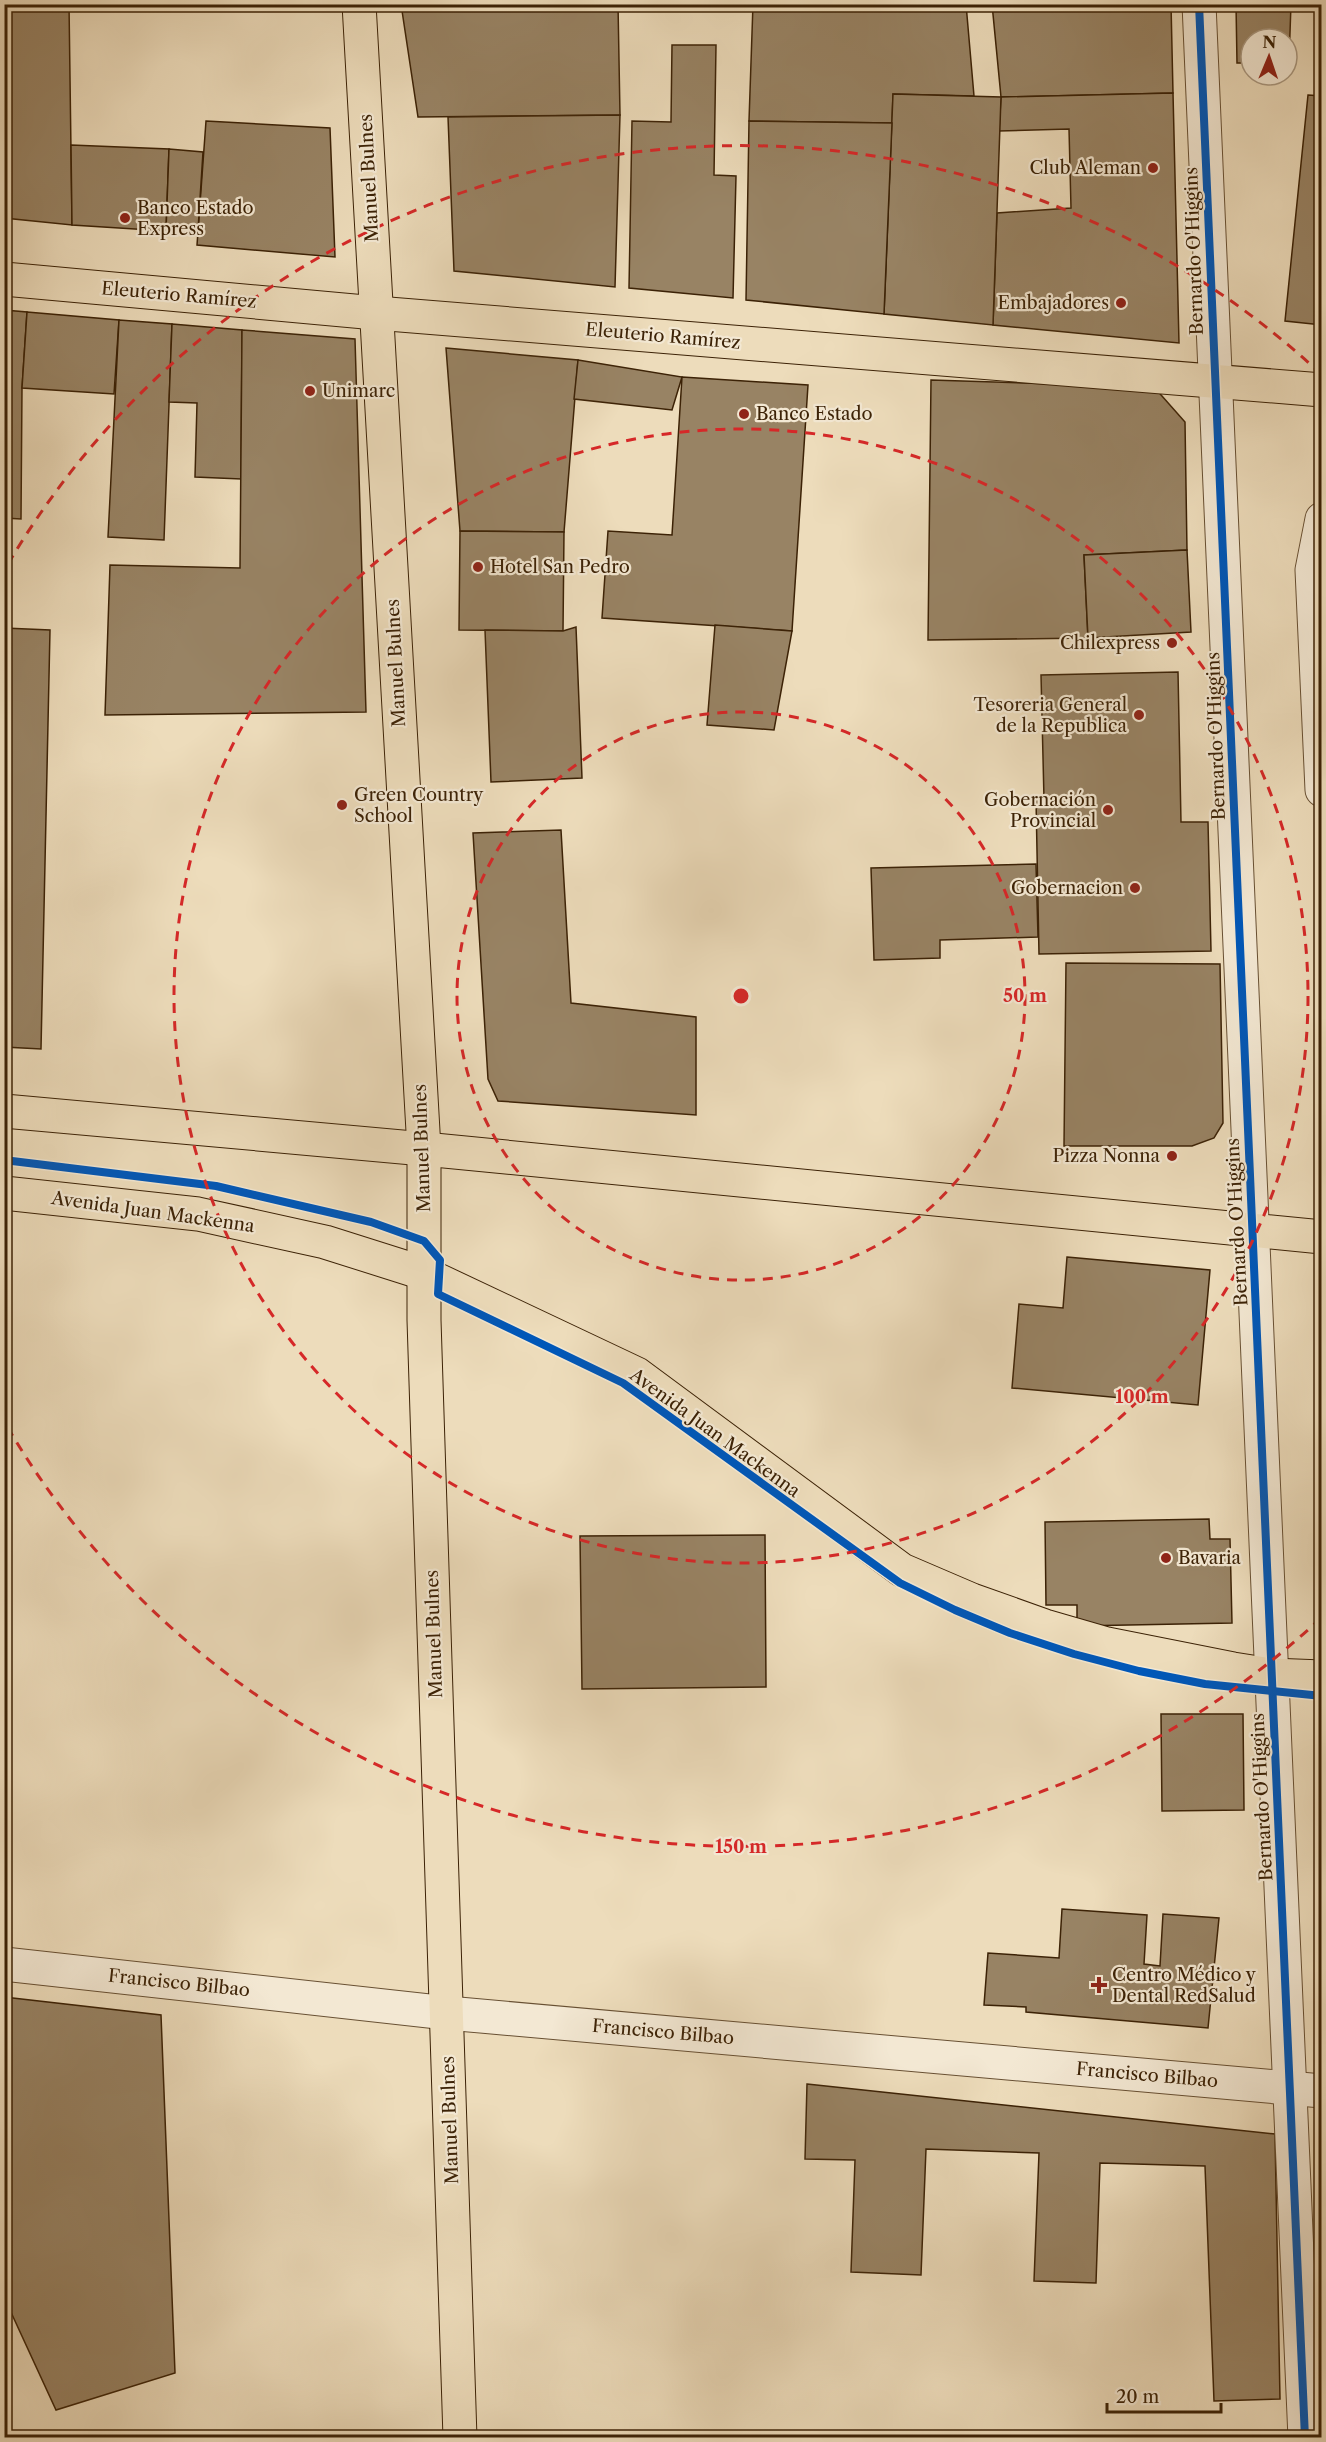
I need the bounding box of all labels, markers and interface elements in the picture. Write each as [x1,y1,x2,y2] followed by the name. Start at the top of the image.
[1239,27,1299,87] north arrow
[1262,32,1277,52] text: N
[355,113,383,243] street label: Manuel Bulnes
[1029,157,1141,179] place label: Club Aleman
[1146,161,1160,175] marker: Club Aleman
[1180,166,1208,336] street label: Bernardo O'Higgins
[137,197,254,240] place label: Banco Estado Express
[118,211,132,225] marker: Banco Estado Express
[100,277,258,313] street label: Eleuterio Ramírez
[998,292,1109,314] place label: Embajadores
[1114,296,1128,310] marker: Embajadores
[584,318,742,354] street label: Eleuterio Ramírez
[322,380,395,402] place label: Unimarc
[303,384,317,398] marker: Unimarc
[756,403,873,425] place label: Banco Estado
[737,407,751,421] marker: Banco Estado
[490,556,630,578] place label: Hotel San Pedro
[471,560,485,574] marker: Hotel San Pedro
[382,598,410,728] street label: Manuel Bulnes
[1060,632,1160,654] place label: Chilexpress
[1165,636,1179,650] marker: Chilexpress
[1202,651,1230,821] street label: Bernardo O'Higgins
[973,694,1127,737] place label: Tesoreria General de la Republica
[1132,708,1146,722] marker: Tesoreria General de la Republica
[354,784,484,827] place label: Green Country School
[984,789,1096,832] place label: Gobernación Provincial
[335,798,349,812] marker: Green Country School
[1101,803,1115,817] marker: Gobernación Provincial
[1011,877,1123,899] place label: Gobernacion
[1128,881,1142,895] marker: Gobernacion
[1003,985,1047,1007] text: 50 m
[731,986,751,1006] centre of rings
[409,1083,435,1213] street label: Manuel Bulnes
[1222,1137,1252,1307] street label: Bernardo O'Higgins
[1053,1145,1160,1167] place label: Pizza Nonna
[1165,1149,1179,1163] marker: Pizza Nonna
[49,1187,257,1237] street label: Avenida Juan Mackenna
[625,1363,805,1502] street label: Avenida Juan Mackenna
[1115,1386,1169,1408] text: 100 m
[1178,1547,1241,1569] place label: Bavaria
[1159,1551,1173,1565] marker: Bavaria
[421,1569,447,1699] street label: Manuel Bulnes
[1247,1712,1277,1882] street label: Bernardo O'Higgins
[715,1836,767,1858] text: 150 m
[1112,1964,1257,2007] place label: Centro Médico y Dental RedSalud
[107,1965,251,2001] street label: Francisco Bilbao
[1090,1976,1108,1994] marker: Centro Médico y Dental RedSalud
[591,2015,735,2049] street label: Francisco Bilbao
[437,2055,463,2185] street label: Manuel Bulnes
[1075,2058,1219,2092] street label: Francisco Bilbao
[1107,2376,1221,2414] scale bar
[1116,2386,1160,2408] text: 20 m

